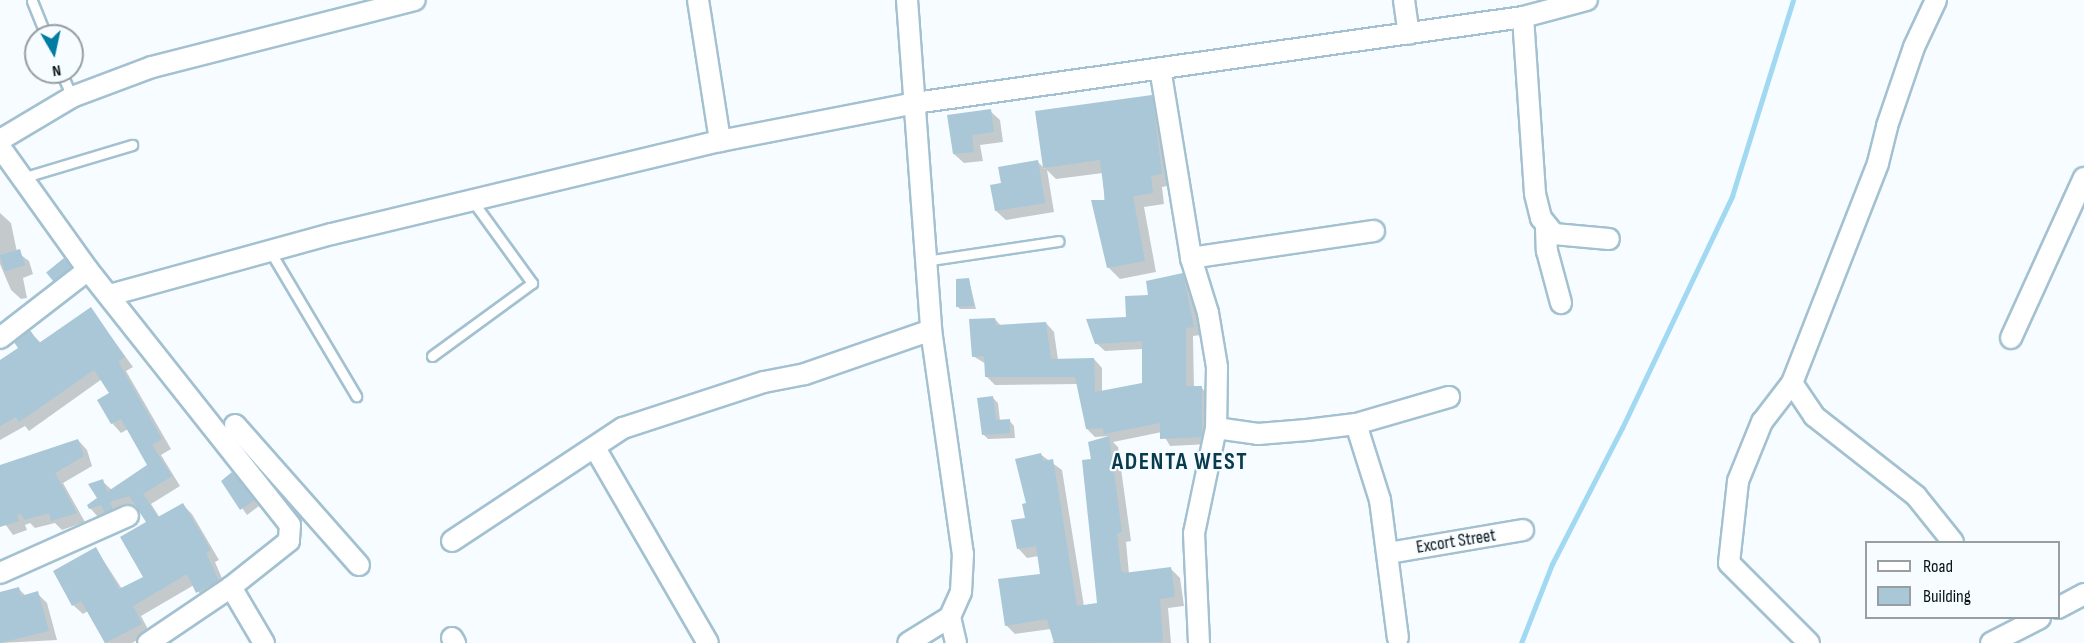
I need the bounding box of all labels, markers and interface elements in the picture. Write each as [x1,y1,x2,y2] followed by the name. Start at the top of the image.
[24,24,84,84] north arrow
[51,60,62,80] text: N
[1112,448,1248,476] district label: ADENTA WEST
[1415,525,1497,559] street label: Excort Street
[1865,541,2060,619] legend
[1923,556,1953,577] text: Road
[1923,586,1971,607] text: Building

